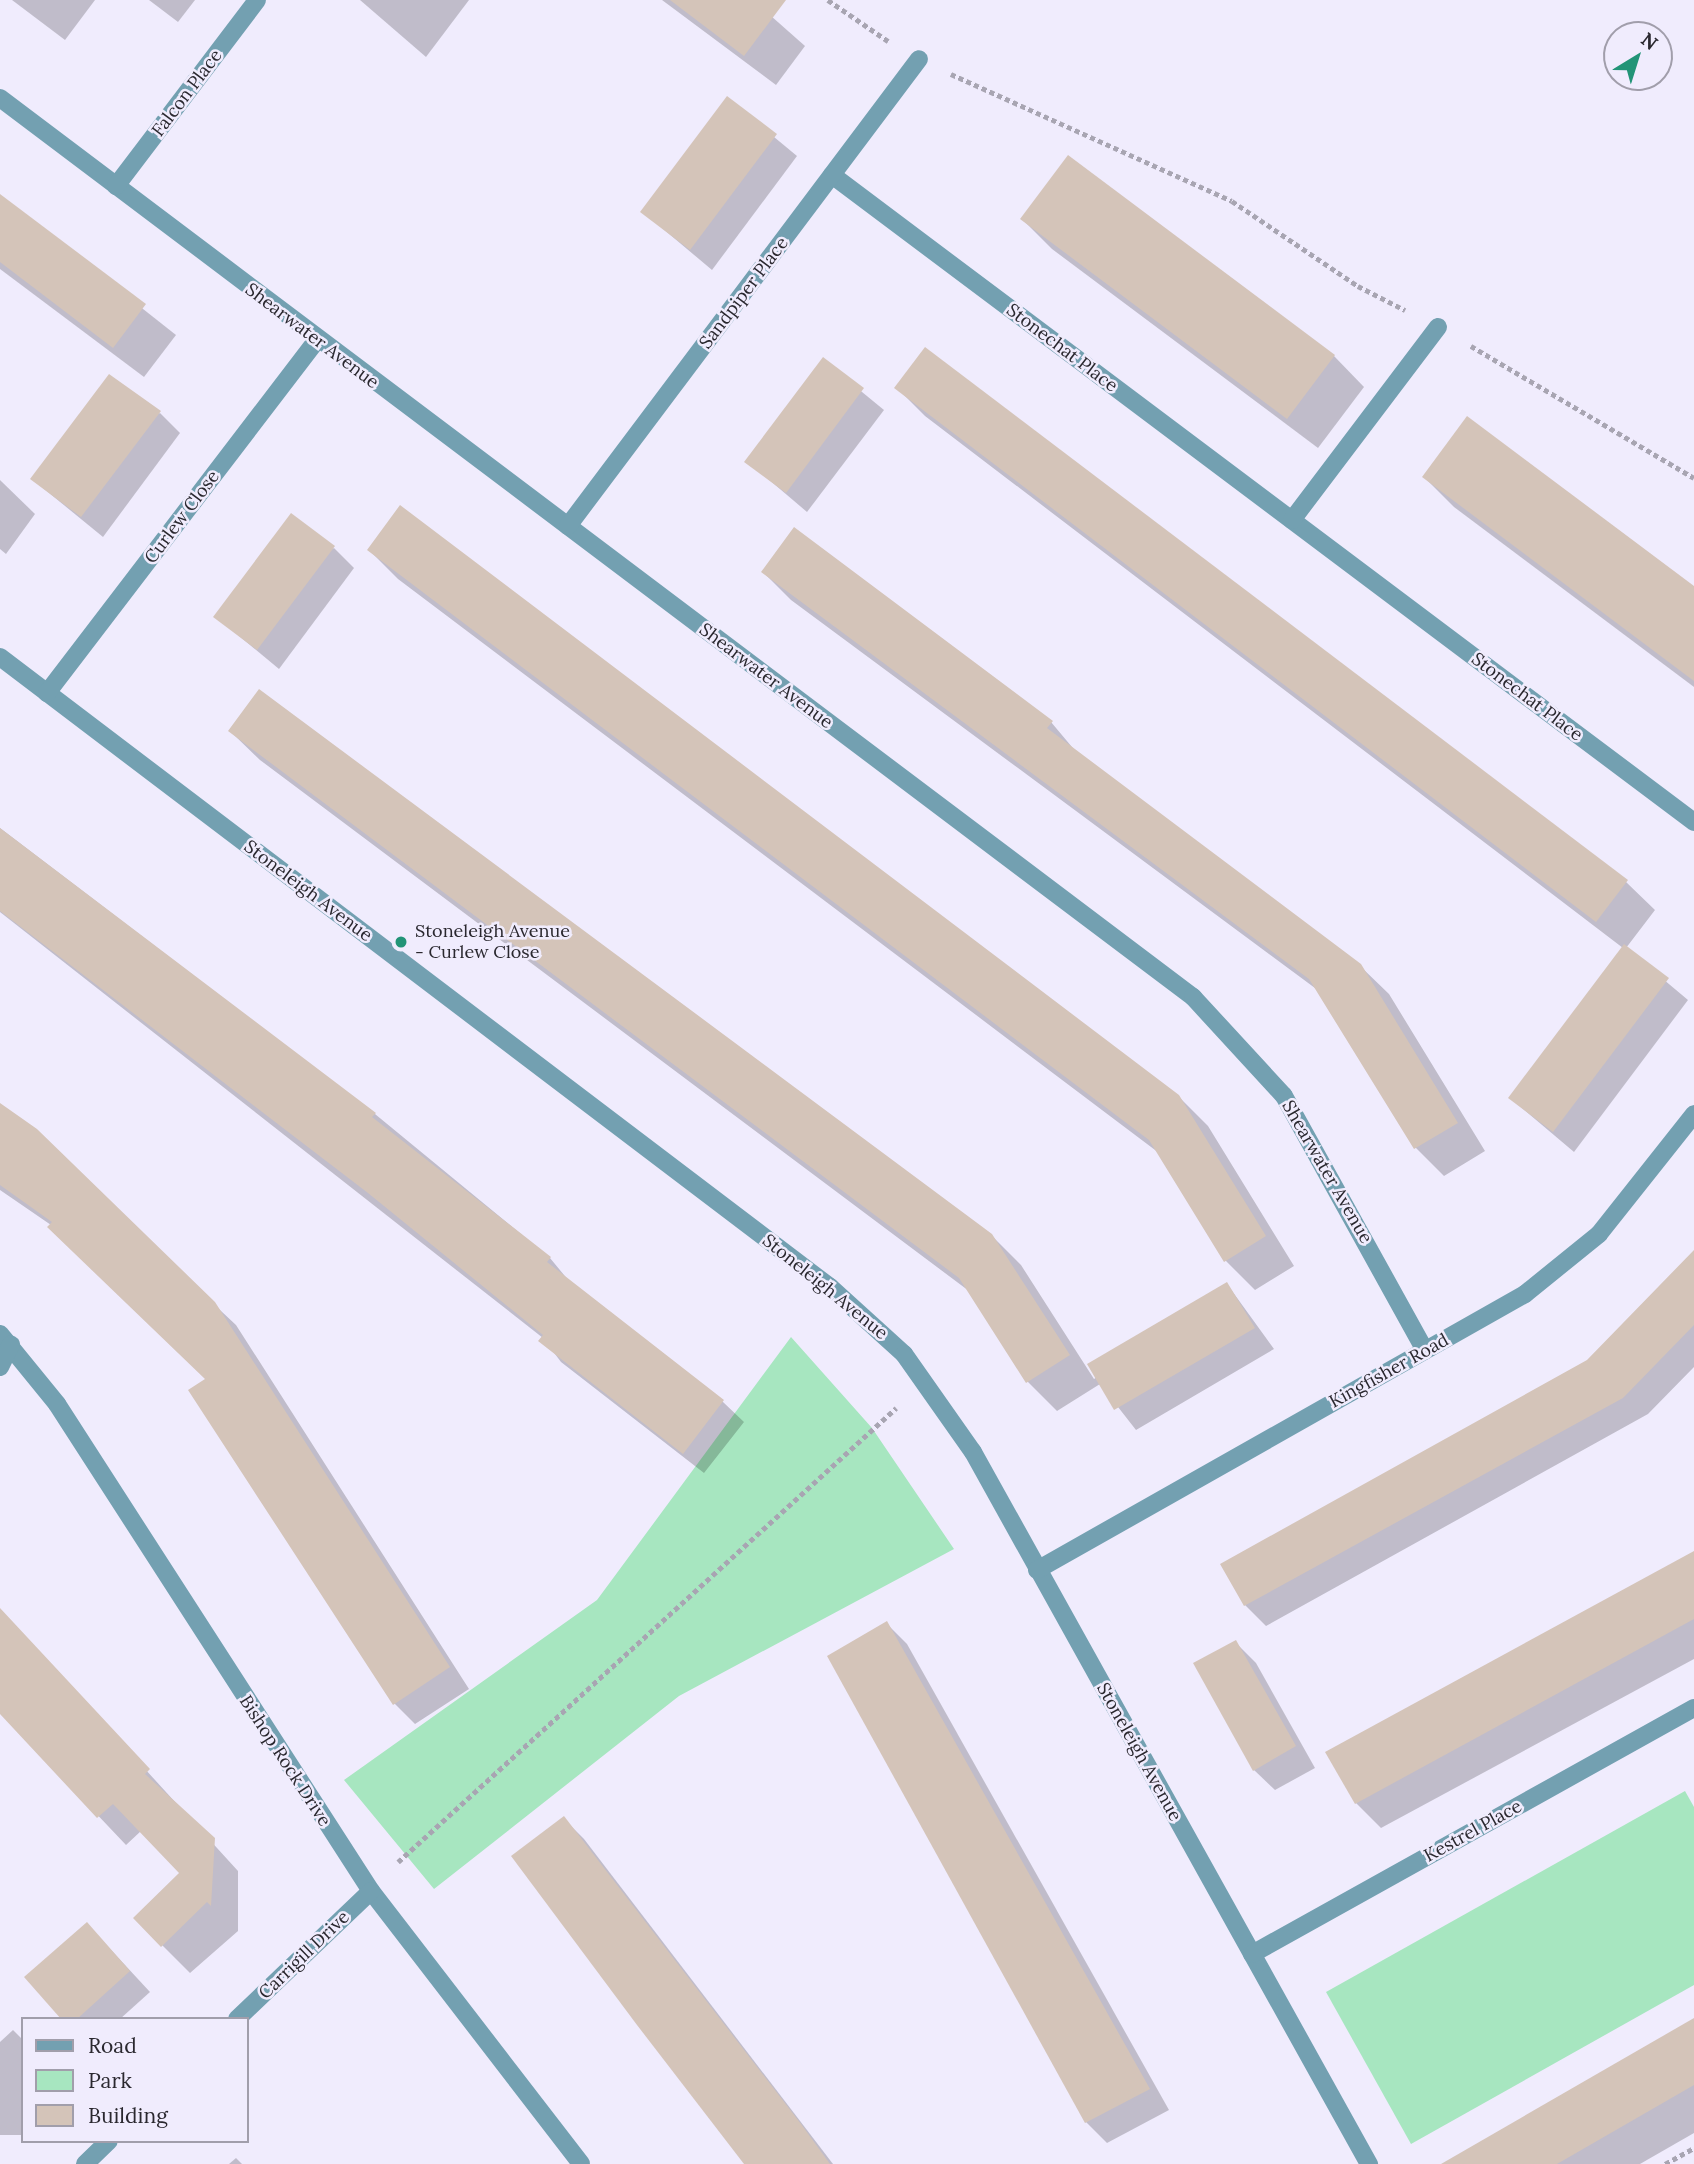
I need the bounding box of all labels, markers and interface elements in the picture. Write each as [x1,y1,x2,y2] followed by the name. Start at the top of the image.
[1603,21,1673,91] north arrow
[1637,27,1663,55] text: N
[147,45,227,141] street label: Falcon Place
[695,233,793,353] street label: Sandpiper Place
[241,279,383,393] street label: Shearwater Avenue
[1002,299,1122,397] street label: Stonechat Place
[140,466,224,568] street label: Curlew Close
[695,619,837,733] street label: Shearwater Avenue
[1467,648,1587,746] street label: Stonechat Place
[240,836,376,946] street label: Stoneleigh Avenue
[415,921,570,964] place label: Stoneleigh Avenue - Curlew Close
[393,934,409,950] marker: Stoneleigh Avenue - Curlew Close
[1277,1097,1377,1247] street label: Shearwater Avenue
[758,1230,892,1344] street label: Stoneleigh Avenue
[1325,1329,1453,1413] street label: Kingfisher Road
[1092,1679,1186,1825] street label: Stoneleigh Avenue
[235,1691,335,1831] street label: Bishop Rock Drive
[1420,1795,1526,1867] street label: Kestrel Place
[254,1906,354,2004] street label: Carrigill Drive
[21,2017,248,2143] legend
[88,2032,137,2059] text: Road
[88,2067,132,2094] text: Park
[88,2102,168,2129] text: Building

